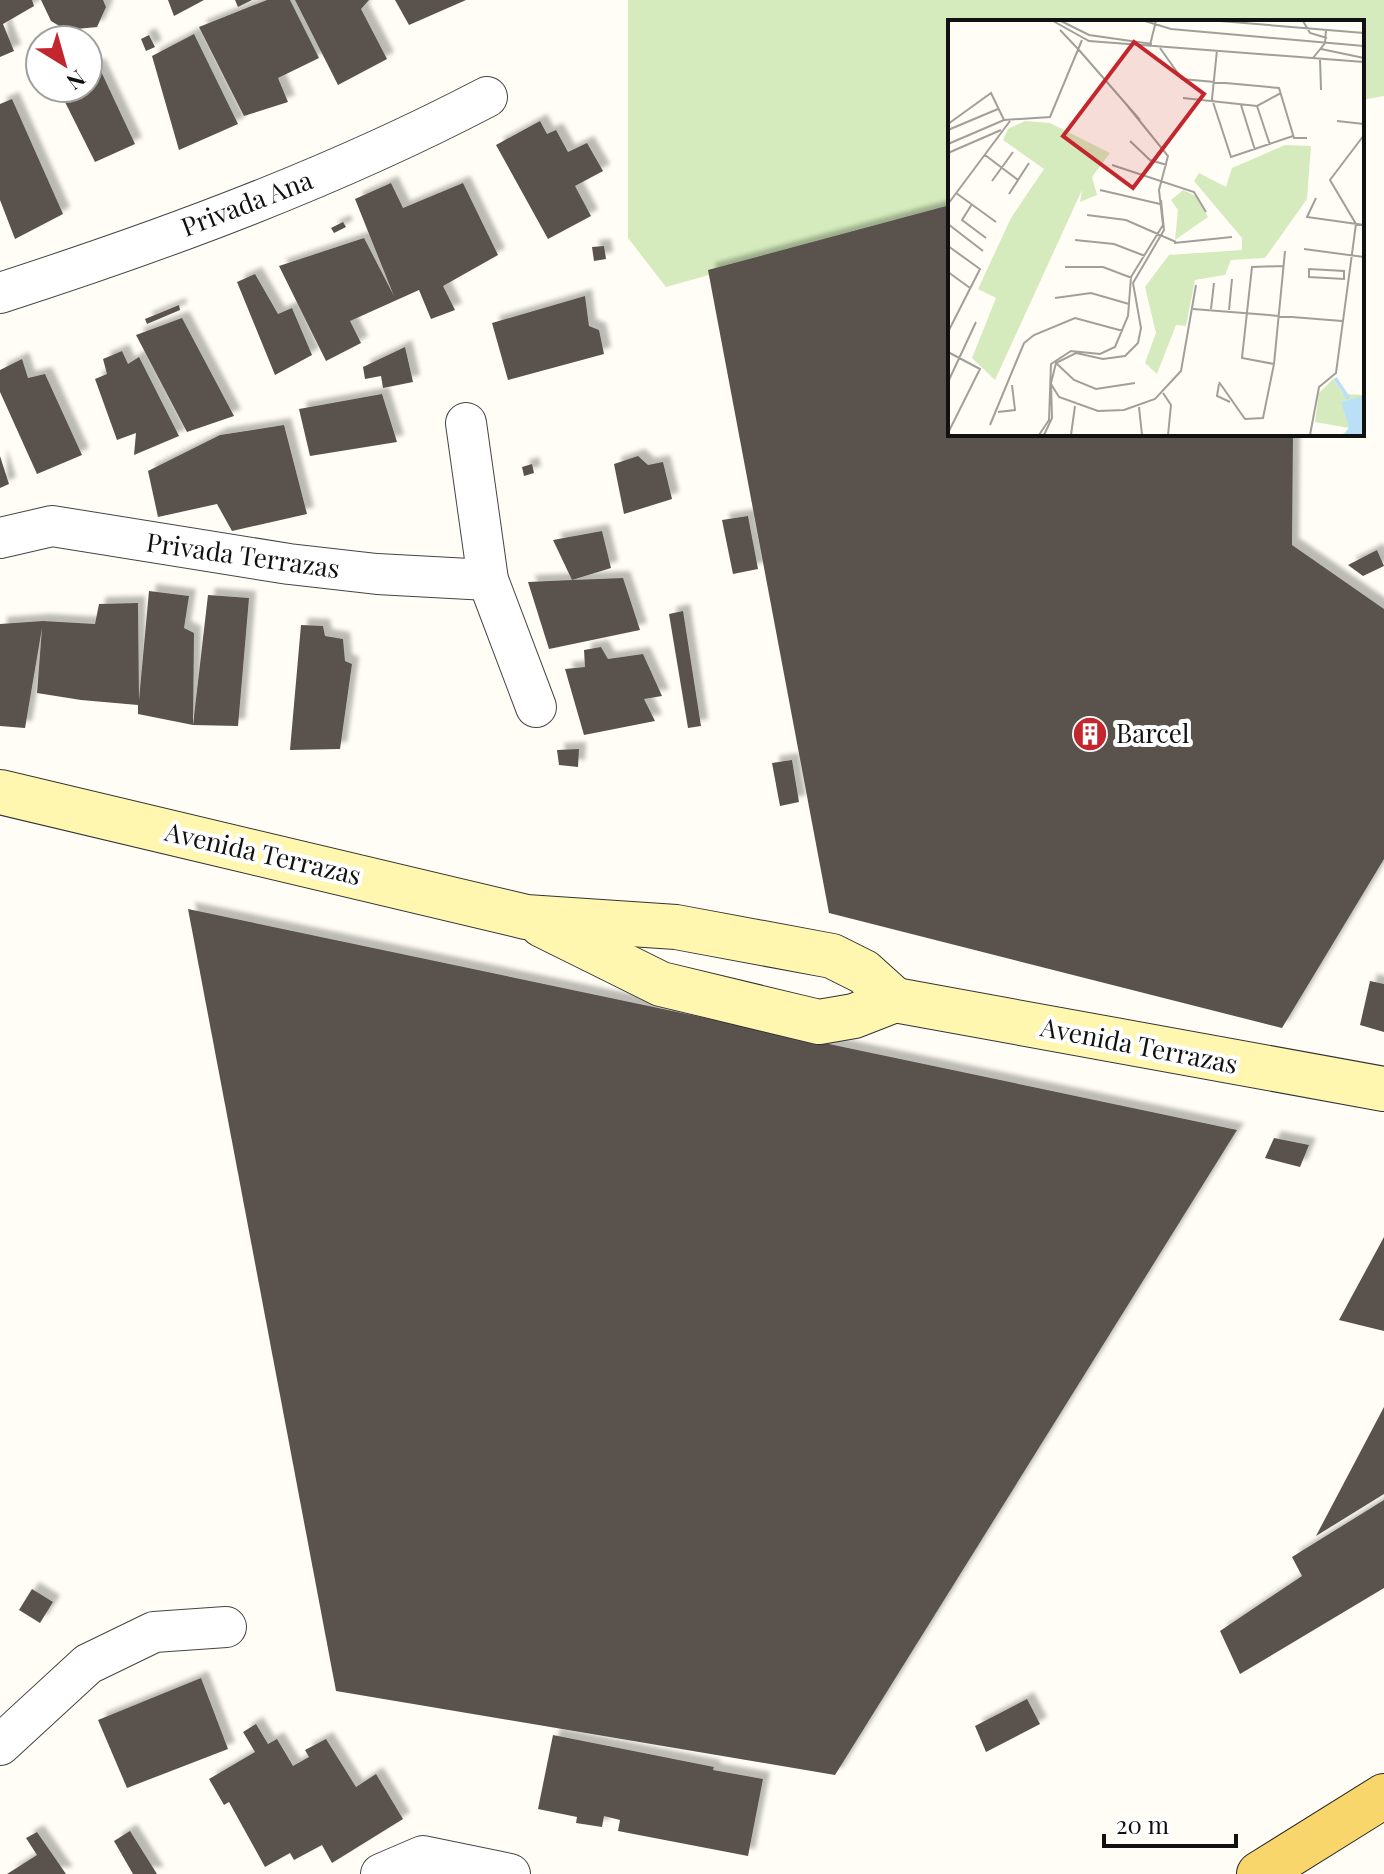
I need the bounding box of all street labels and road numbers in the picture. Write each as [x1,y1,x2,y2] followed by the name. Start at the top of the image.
[176,162,317,244] street label: Privada Ana
[144,524,342,585] street label: Privada Terrazas
[161,813,365,892] street label: Avenida Terrazas
[1037,1008,1241,1081] street label: Avenida Terrazas

